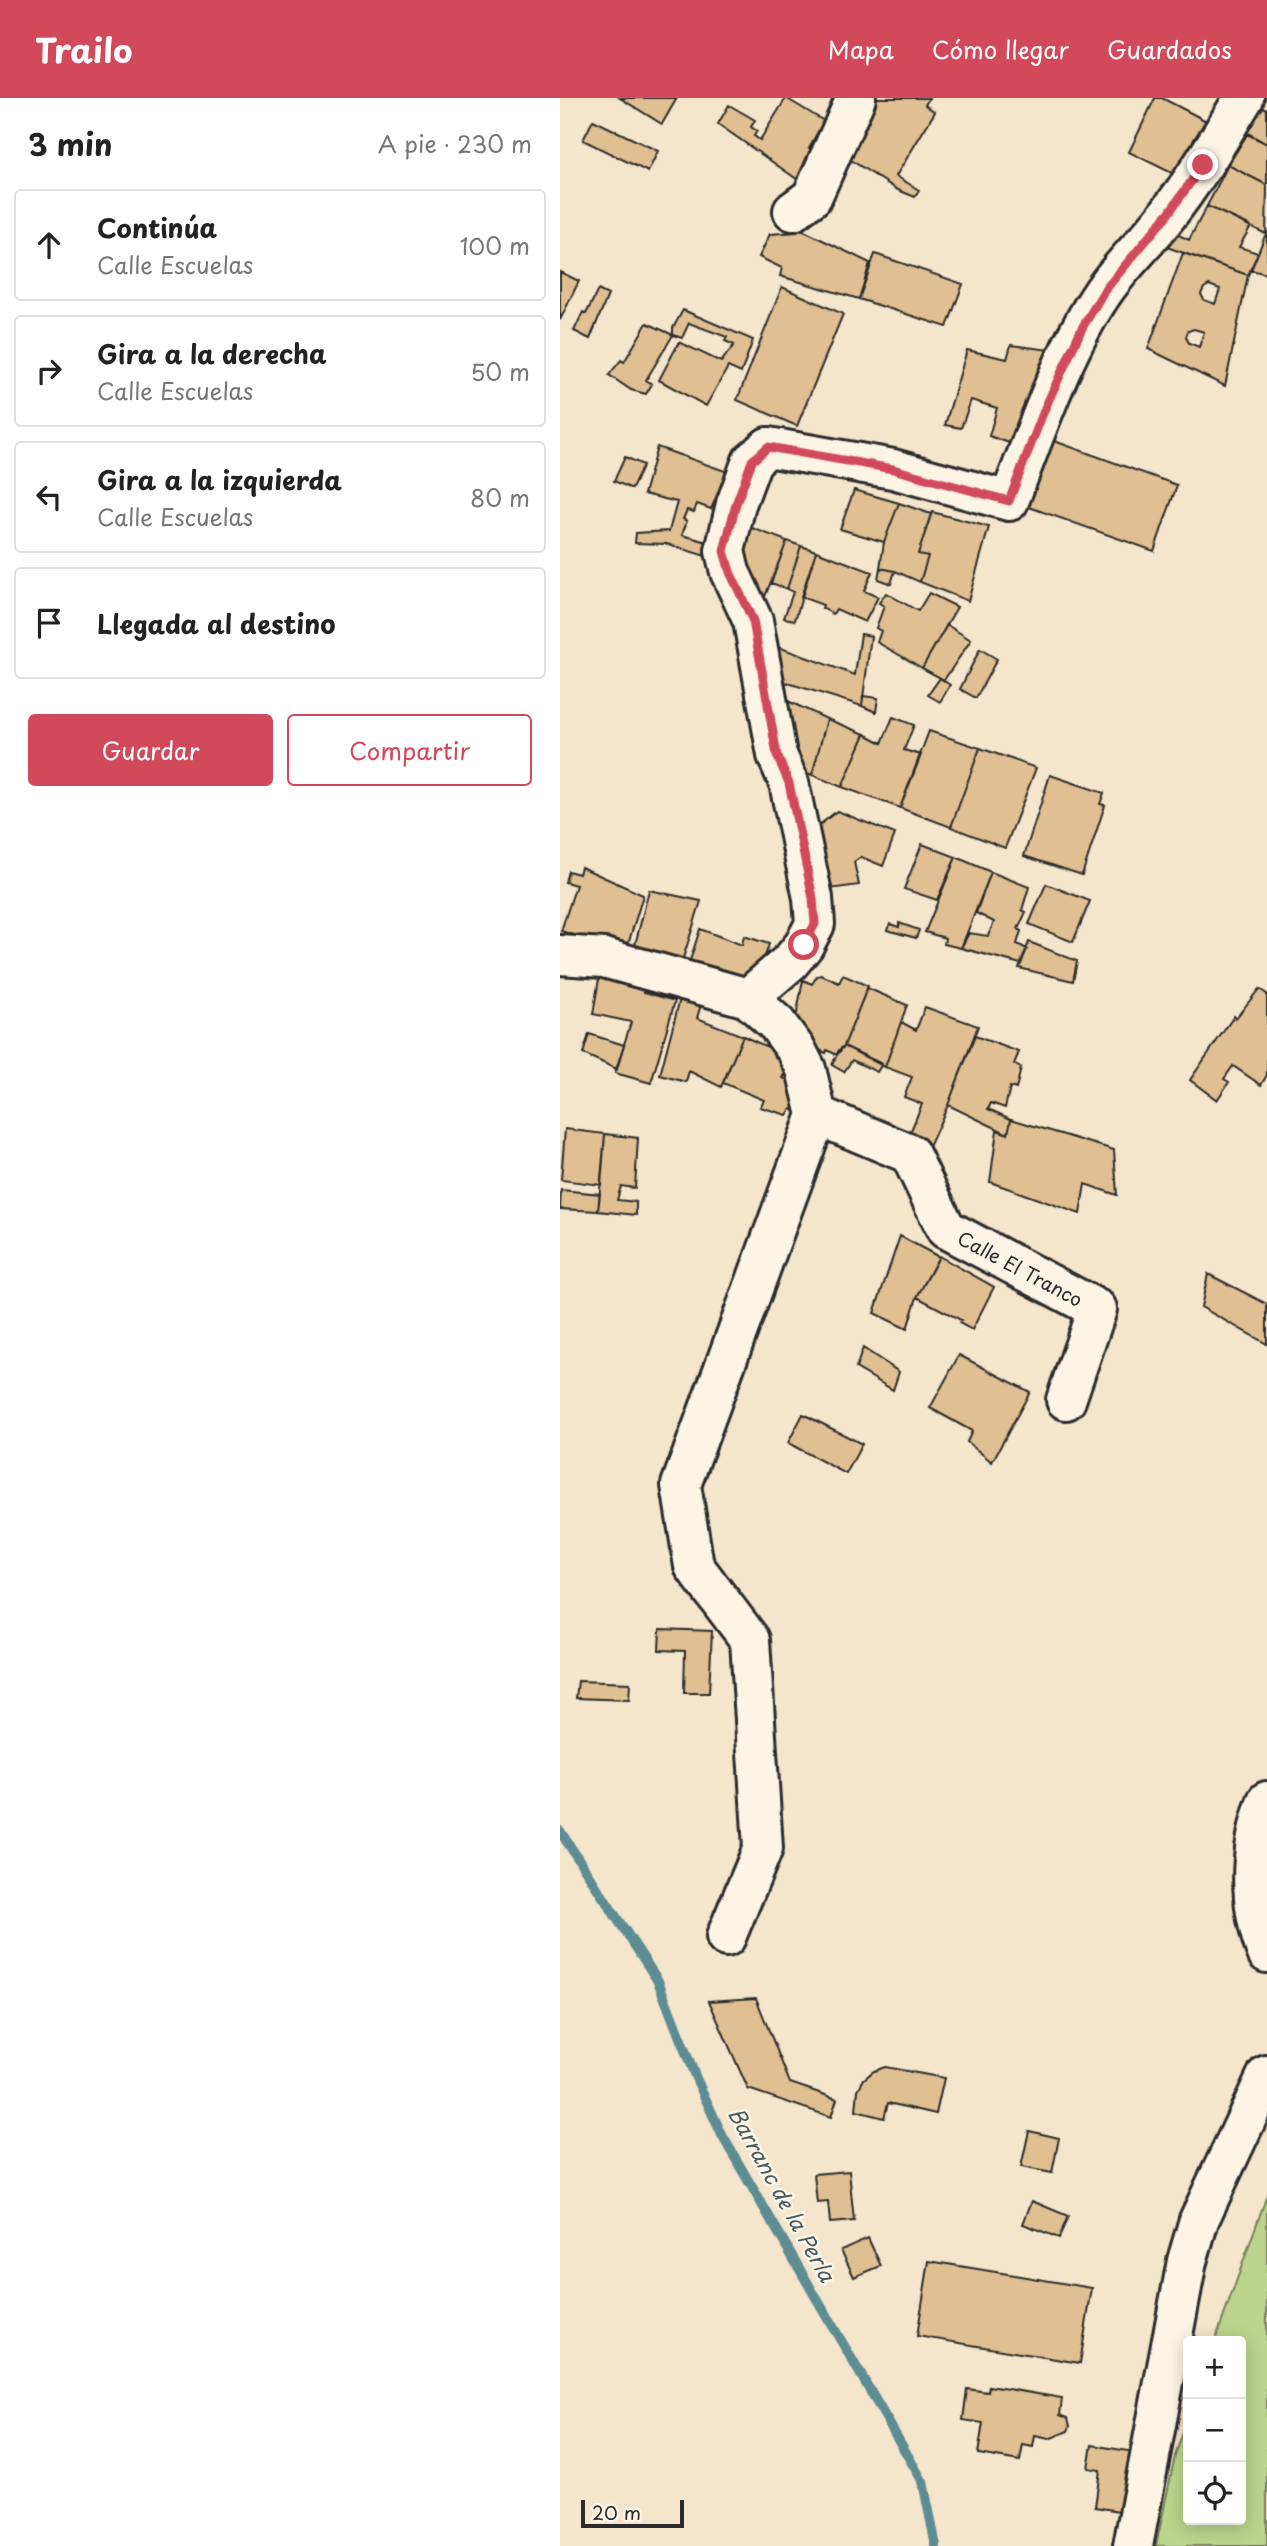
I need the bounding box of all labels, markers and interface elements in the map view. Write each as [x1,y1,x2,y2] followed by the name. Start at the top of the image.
[35,24,132,74] text: Trailo
[828,31,894,67] text: Mapa
[932,31,1069,67] text: Cómo llegar
[1107,31,1232,67] text: Guardados
[28,121,113,166] text: 3 min
[378,126,532,161] text: A pie · 230 m
[1187,149,1218,180] route end
[97,208,217,247] text: Continúa
[30,226,68,264] icon: ahead
[460,228,530,263] text: 100 m
[97,247,253,282] text: Calle Escuelas
[97,334,327,373] text: Gira a la derecha
[30,352,68,390] icon: right
[470,354,530,389] text: 50 m
[97,373,253,408] text: Calle Escuelas
[97,460,342,499] text: Gira a la izquierda
[30,478,68,516] icon: left
[470,480,530,515] text: 80 m
[97,499,253,534] text: Calle Escuelas
[30,604,68,642] icon: arrive
[97,604,336,643] text: Llegada al destino
[28,714,273,786] button: Guardar
[287,714,532,786] button: Compartir
[788,929,819,960] route start
[953,1223,1088,1313] street label: Calle El Tranco
[721,2101,844,2288] water label: Barranc de la Perla
[1183,2336,1246,2525] map controls
[1183,2336,1246,2399] button: +
[1183,2399,1246,2462] button: −
[1183,2462,1246,2525] button: locate
[581,2497,684,2529] scale bar
[592,2498,641,2526] text: 20 m

